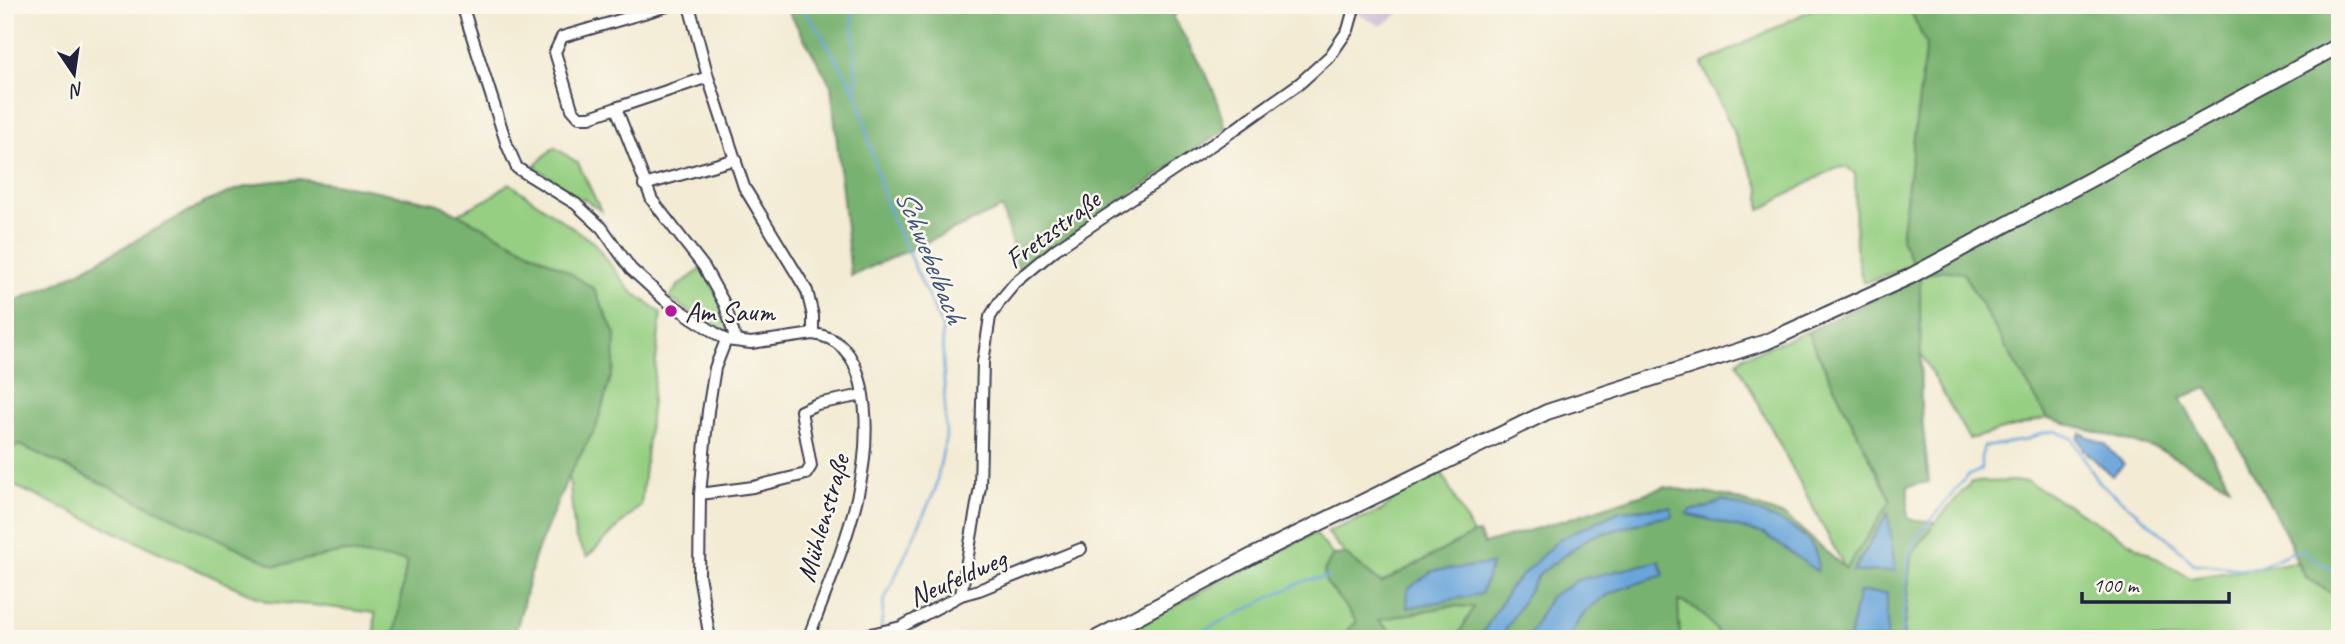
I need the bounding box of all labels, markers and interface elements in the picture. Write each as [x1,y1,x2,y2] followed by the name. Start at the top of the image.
[38,38,108,108] north arrow
[66,77,86,103] text: N
[998,181,1108,276] street label: Fretzstraße
[887,184,976,331] water label: Schwebelbach
[685,294,776,329] place label: Am Saum
[663,303,679,319] marker: Am Saum
[788,449,858,586] street label: Mühlenstraße
[903,540,1013,614] street label: Neufeldweg
[2082,560,2230,604] scale bar
[2093,572,2140,598] text: 100 m

